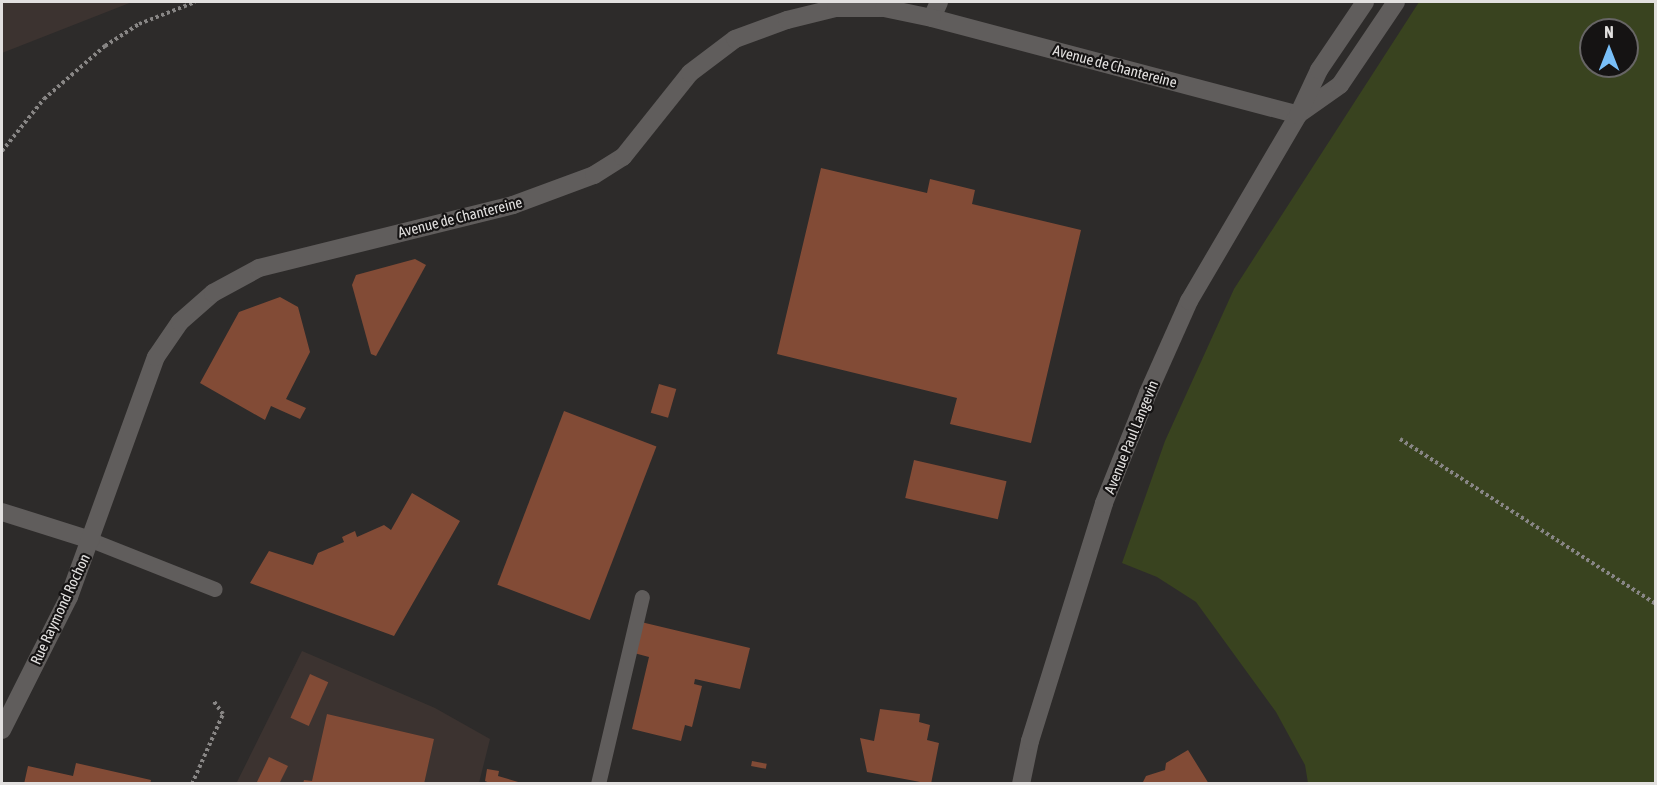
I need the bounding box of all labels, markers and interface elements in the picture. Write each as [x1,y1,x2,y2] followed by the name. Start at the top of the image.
[1579,18,1639,78] north arrow
[1604,23,1614,41] text: N
[1051,41,1179,91] street label: Avenue de Chantereine
[396,193,524,241] street label: Avenue de Chantereine
[1100,378,1162,496] street label: Avenue Paul Langevin
[26,551,94,667] street label: Rue Raymond Rochon

